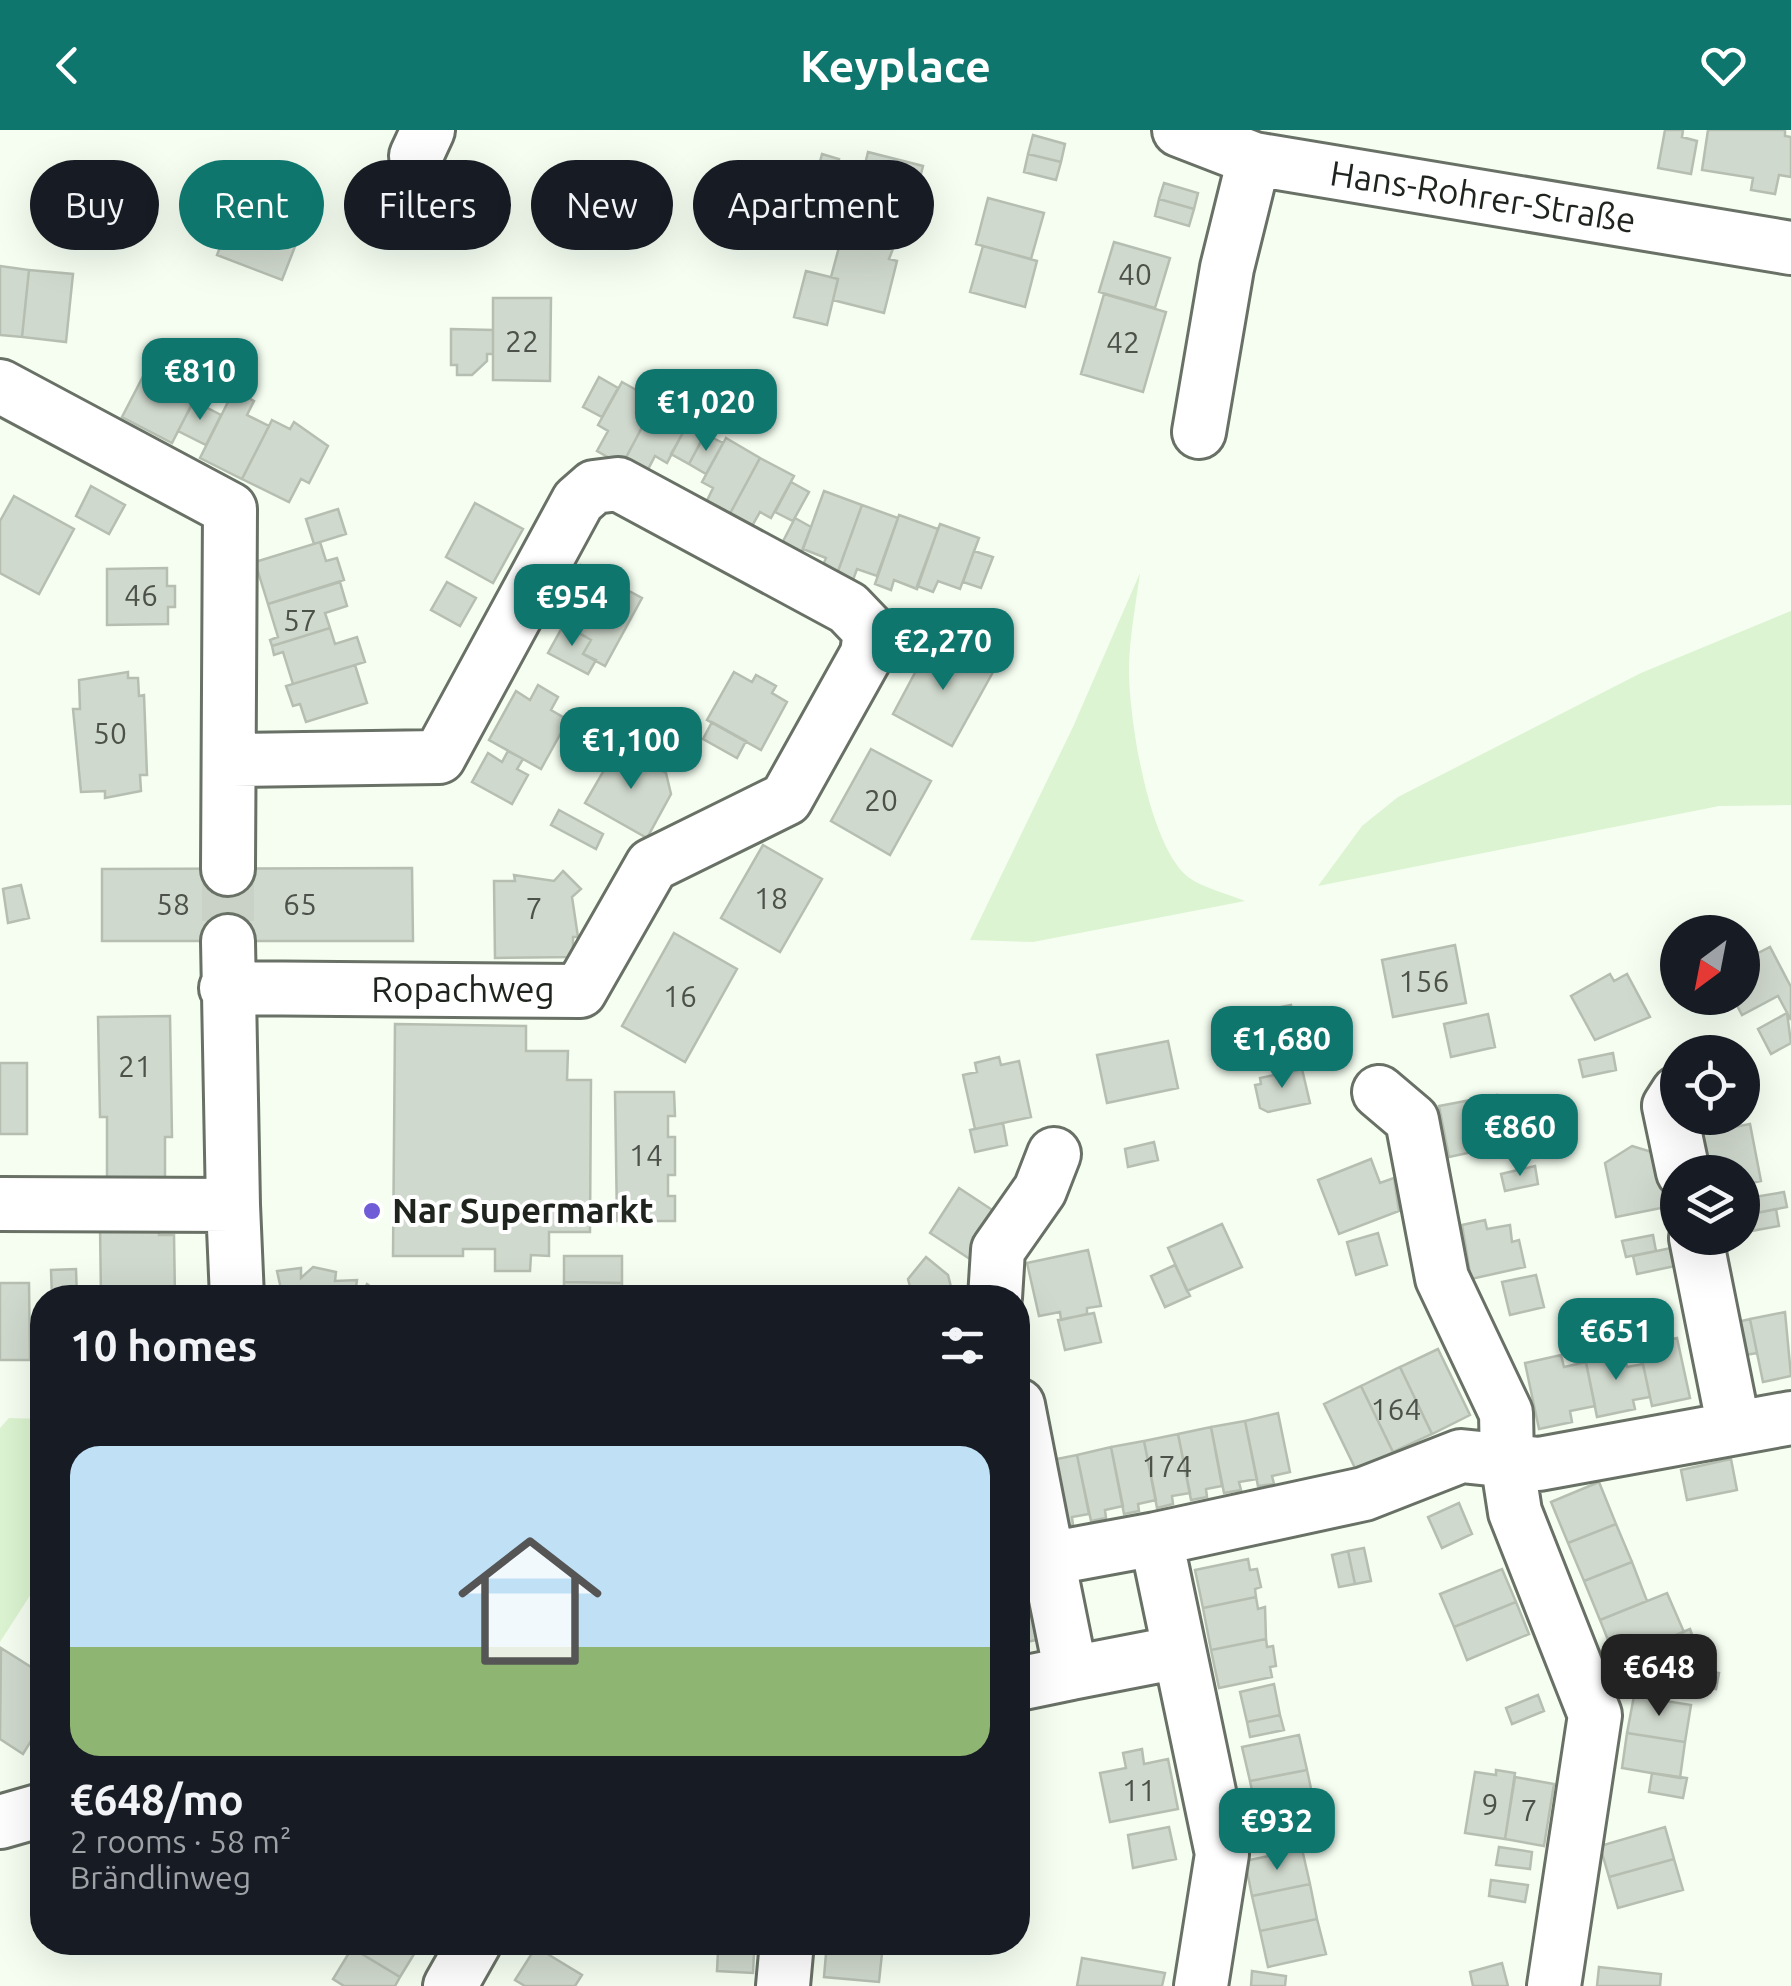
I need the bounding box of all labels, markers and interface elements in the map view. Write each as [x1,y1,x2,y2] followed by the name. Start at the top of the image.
[40,38,95,93] icon: back
[1696,38,1751,93] icon: heart
[800,40,991,91] text: Keyplace
[1327,152,1639,240] street label: Hans-Rohrer-Straße
[30,160,159,250] chip: Buy
[179,160,324,250] chip: Rent
[344,160,511,250] chip: Filters
[531,160,673,250] chip: New
[693,160,934,250] chip: Apartment
[1118,257,1152,291] house number: 40
[505,324,539,358] house number: 22
[1106,325,1140,359] house number: 42
[141,338,259,423] pin: €810
[164,352,236,388] text: €810
[625,369,787,454] pin: €1,020
[657,383,755,419] text: €1,020
[513,564,631,649] pin: €954
[124,578,158,612] house number: 46
[536,578,608,614] text: €954
[283,603,317,637] house number: 57
[862,608,1024,693] pin: €2,270
[894,622,992,658] text: €2,270
[550,707,712,792] pin: €1,100
[93,716,127,750] house number: 50
[582,721,680,757] text: €1,100
[864,783,898,817] house number: 20
[754,881,788,915] house number: 18
[156,887,190,921] house number: 58
[283,887,317,921] house number: 65
[526,891,542,925] house number: 7
[1660,915,1760,1015] north arrow
[1660,915,1760,1255] map controls
[1399,964,1449,998] house number: 156
[371,969,555,1009] street label: Ropachweg
[663,979,697,1013] house number: 16
[1201,1006,1363,1091] pin: €1,680
[1233,1020,1331,1056] text: €1,680
[1660,1035,1760,1135] button: locate
[118,1049,152,1083] house number: 21
[1461,1094,1579,1179] pin: €860
[1484,1108,1556,1144] text: €860
[629,1138,663,1172] house number: 14
[1660,1155,1760,1255] button: layers
[392,1190,654,1230] place label: Nar Supermarkt
[361,1200,383,1222] marker: Nar Supermarkt
[1557,1298,1675,1383] pin: €651
[1580,1312,1652,1348] text: €651
[935,1318,990,1373] icon: filters
[70,1322,257,1369] text: 10 homes
[1371,1392,1421,1426] house number: 164
[1142,1449,1192,1483] house number: 174
[440,1511,620,1691] icon: home
[1600,1634,1718,1719] pin: €648
[1623,1648,1695,1684] text: €648
[1122,1773,1156,1807] house number: 11
[70,1776,244,1823] text: €648/mo
[1482,1787,1498,1821] house number: 9
[1218,1788,1336,1873] pin: €932
[1521,1793,1537,1827] house number: 7
[1241,1802,1313,1838] text: €932
[70,1823,291,1859] text: 2 rooms · 58 m²
[70,1859,251,1895] text: Brändlinweg

